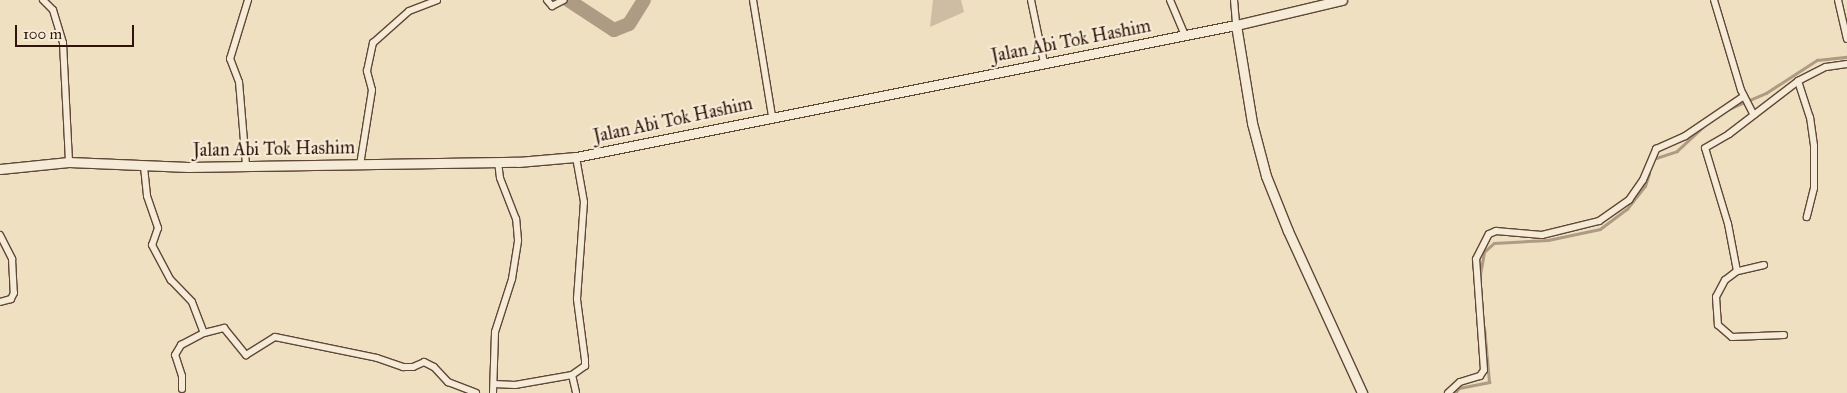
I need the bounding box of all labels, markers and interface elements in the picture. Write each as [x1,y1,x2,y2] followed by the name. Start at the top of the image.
[18,15,136,47] scale bar
[989,15,1153,67] street label: Jalan Abi Tok Hashim
[23,25,62,43] text: 100 m
[591,93,755,147] street label: Jalan Abi Tok Hashim
[193,137,355,161] street label: Jalan Abi Tok Hashim

